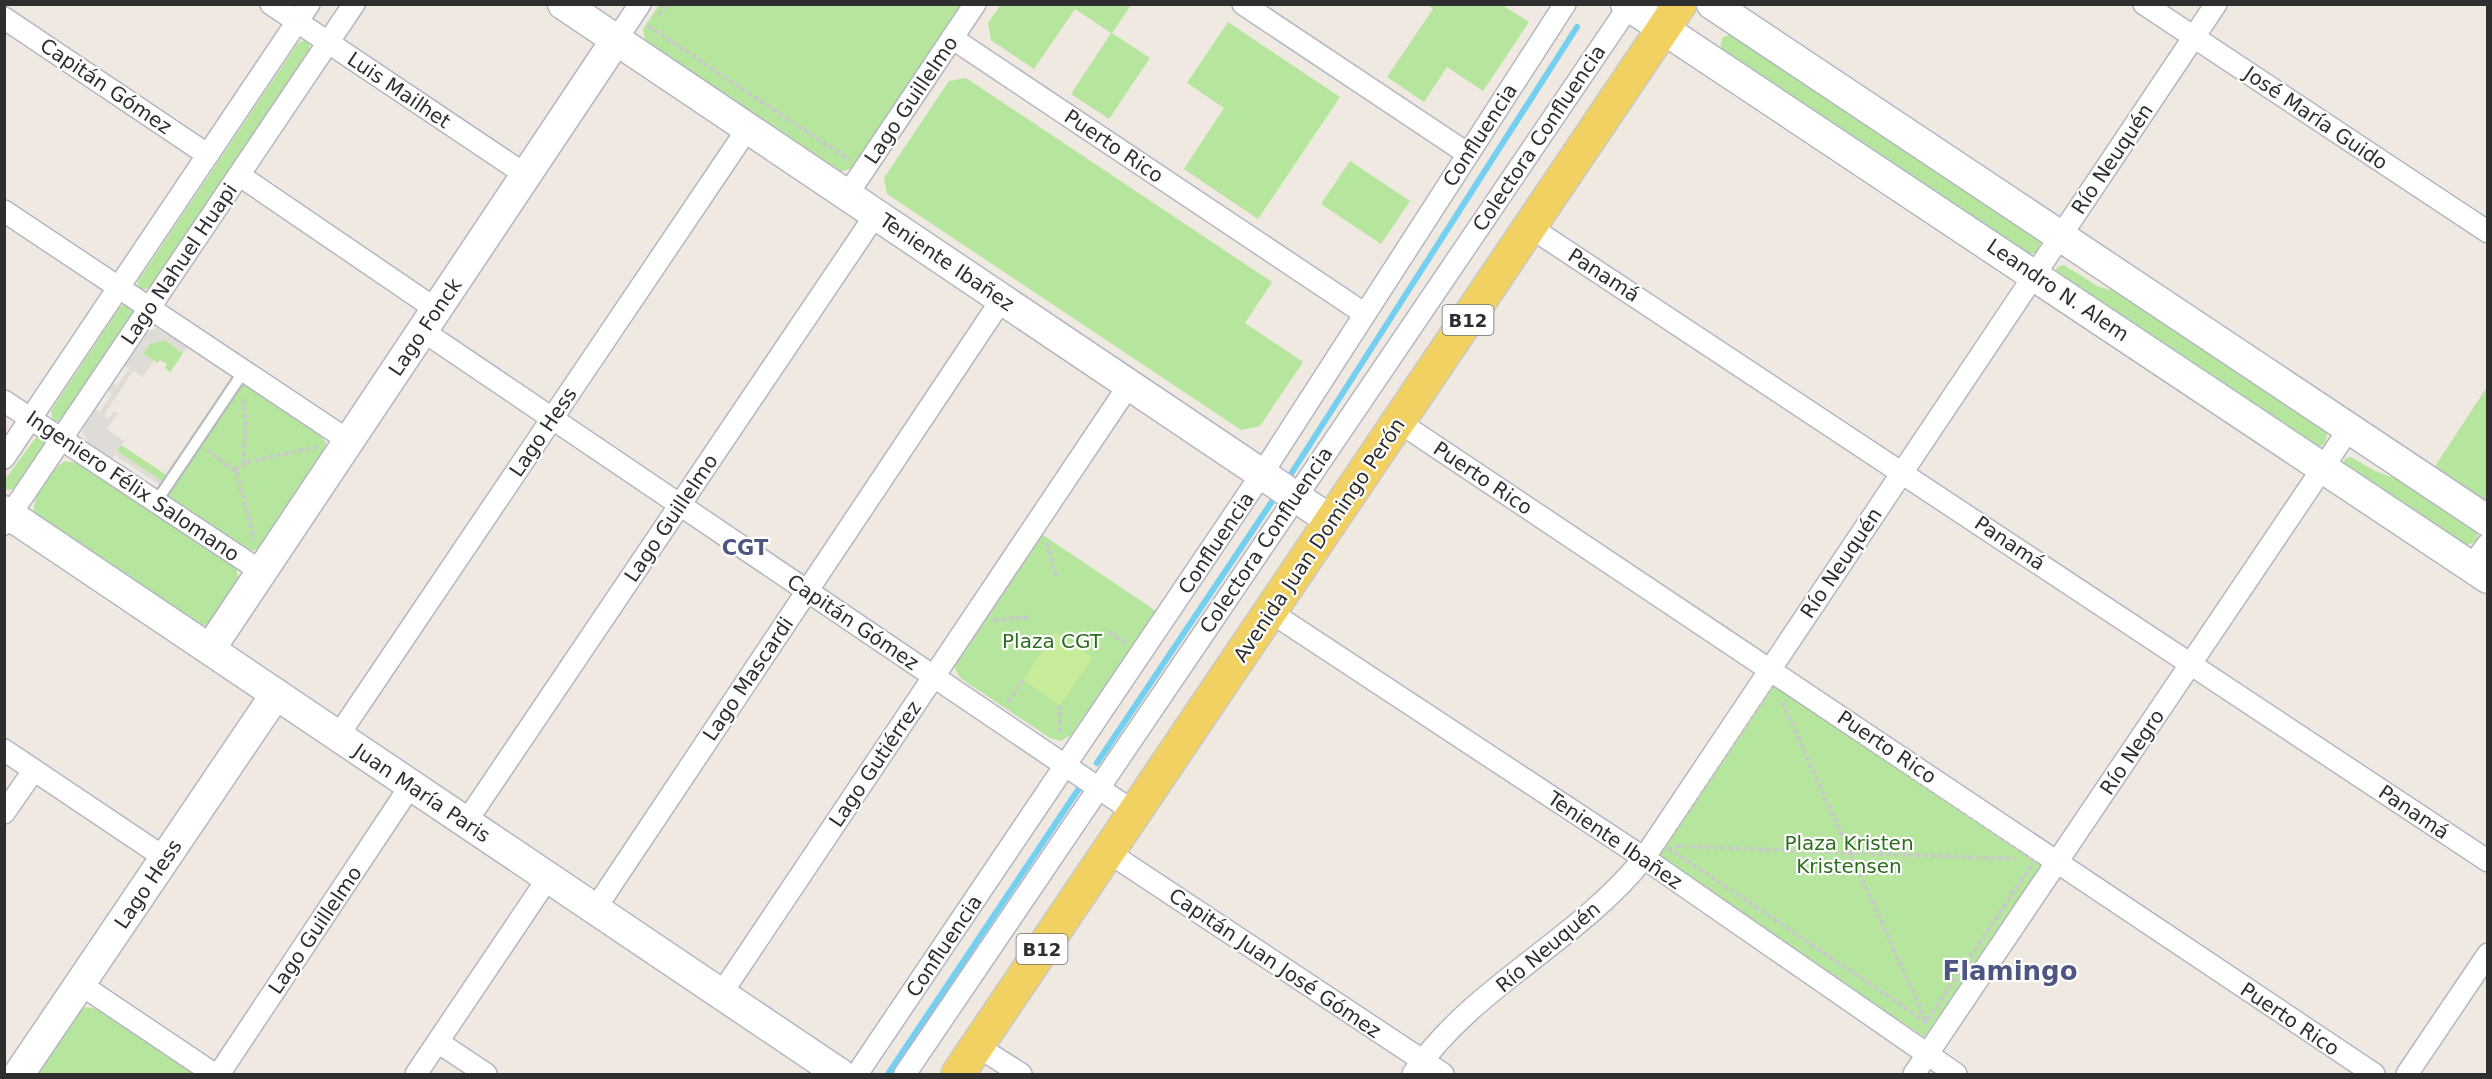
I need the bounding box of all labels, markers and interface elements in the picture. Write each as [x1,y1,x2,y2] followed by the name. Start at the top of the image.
[859,31,963,169] street label: Lago Guillelmo
[36,33,176,139] street label: Capitán Gómez
[1468,40,1610,236] street label: Colectora Confluencia
[343,47,455,133] street label: Luis Mailhet
[2238,60,2392,175] street label: José María Guido
[1438,79,1522,191] street label: Confluencia
[2066,99,2158,219] street label: Río Neuquén
[1060,104,1168,188] street label: Puerto Rico
[116,179,242,349] street label: Lago Nahuel Huapi
[874,208,1019,316] street label: Teniente Ibañez
[1983,234,2133,346] street label: Leandro N. Alem
[1564,243,1644,307] street label: Panamá
[383,273,467,381] street label: Lago Fonck
[1442,305,1494,335] road number: B12
[504,383,582,481] street label: Lago Hess
[22,406,244,566] street label: Ingeniero Félix Salomano
[1228,413,1410,667] street label: Avenida Juan Domingo Perón
[1429,436,1537,520] street label: Puerto Rico
[1195,442,1337,638] street label: Colectora Confluencia
[619,449,723,587] street label: Lago Guillelmo
[1173,487,1259,599] street label: Confluencia
[1795,503,1887,623] street label: Río Neuquén
[1970,511,2050,575] street label: Panamá
[722,536,769,560] district label: CGT
[783,569,923,675] street label: Capitán Gómez
[698,613,798,745] street label: Lago Mascardi
[1002,629,1103,653] park label: Plaza CGT
[824,696,926,832] street label: Lago Gutiérrez
[1833,705,1941,789] street label: Puerto Rico
[2095,705,2169,799] street label: Río Negro
[348,737,495,848] street label: Juan María Paris
[2374,780,2454,844] street label: Panamá
[1542,786,1687,894] street label: Teniente Ibañez
[1784,831,1914,878] park label: Plaza Kristen Kristensen
[109,835,187,933] street label: Lago Hess
[263,861,367,999] street label: Lago Guillelmo
[1164,883,1386,1043] street label: Capitán Juan José Gómez
[901,890,987,1002] street label: Confluencia
[1491,897,1605,997] street label: Río Neuquén
[1016,934,1068,964] road number: B12
[1942,956,2078,986] district label: Flamingo
[2236,977,2344,1061] street label: Puerto Rico

